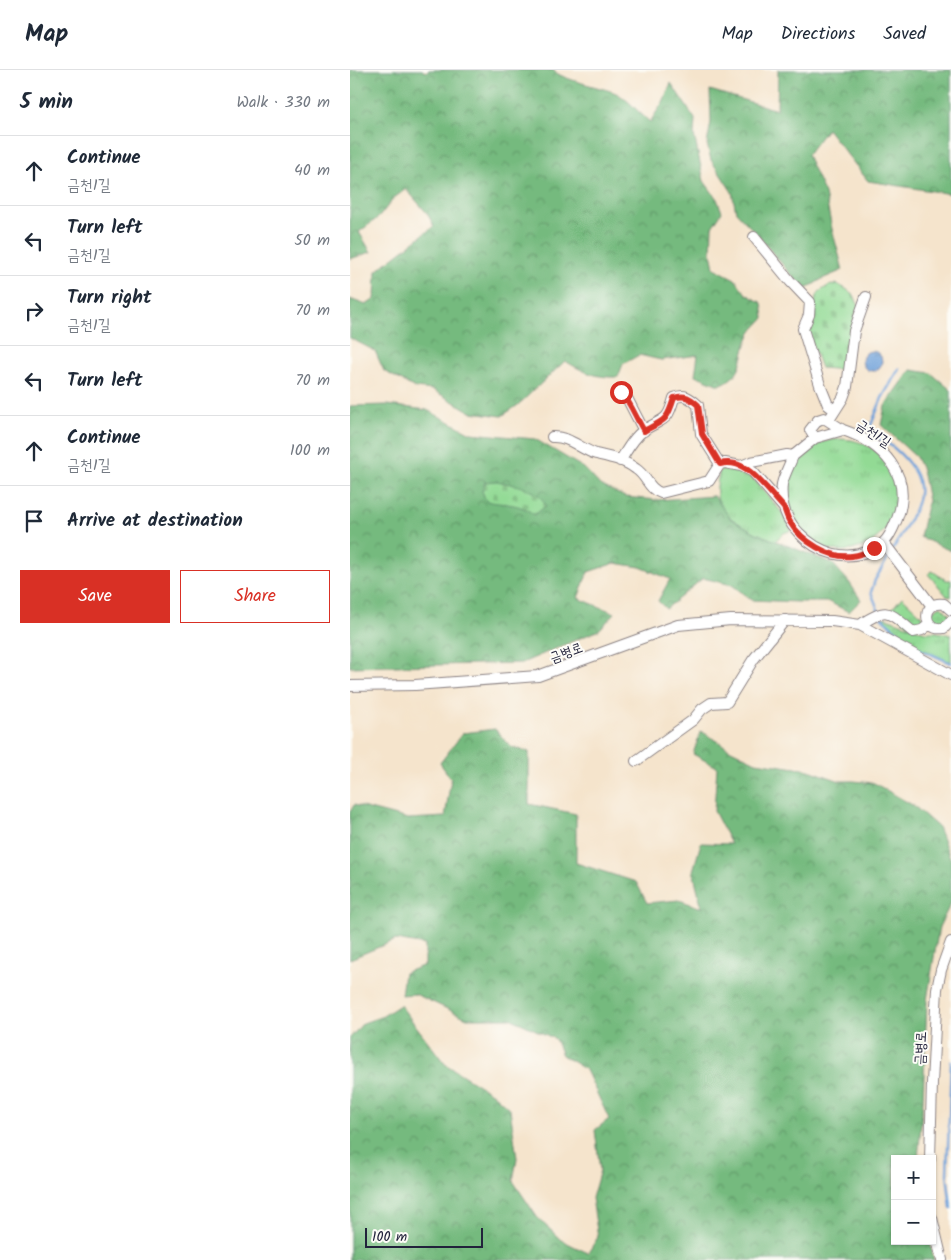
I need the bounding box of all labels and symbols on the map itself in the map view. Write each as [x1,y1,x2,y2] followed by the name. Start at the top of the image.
[610,381,633,404] route start
[851,414,896,454] street label: 금천1길
[863,537,886,560] route end
[547,637,586,669] street label: 금병로
[909,1031,933,1066] street label: 금병로
[365,1225,482,1248] scale bar

